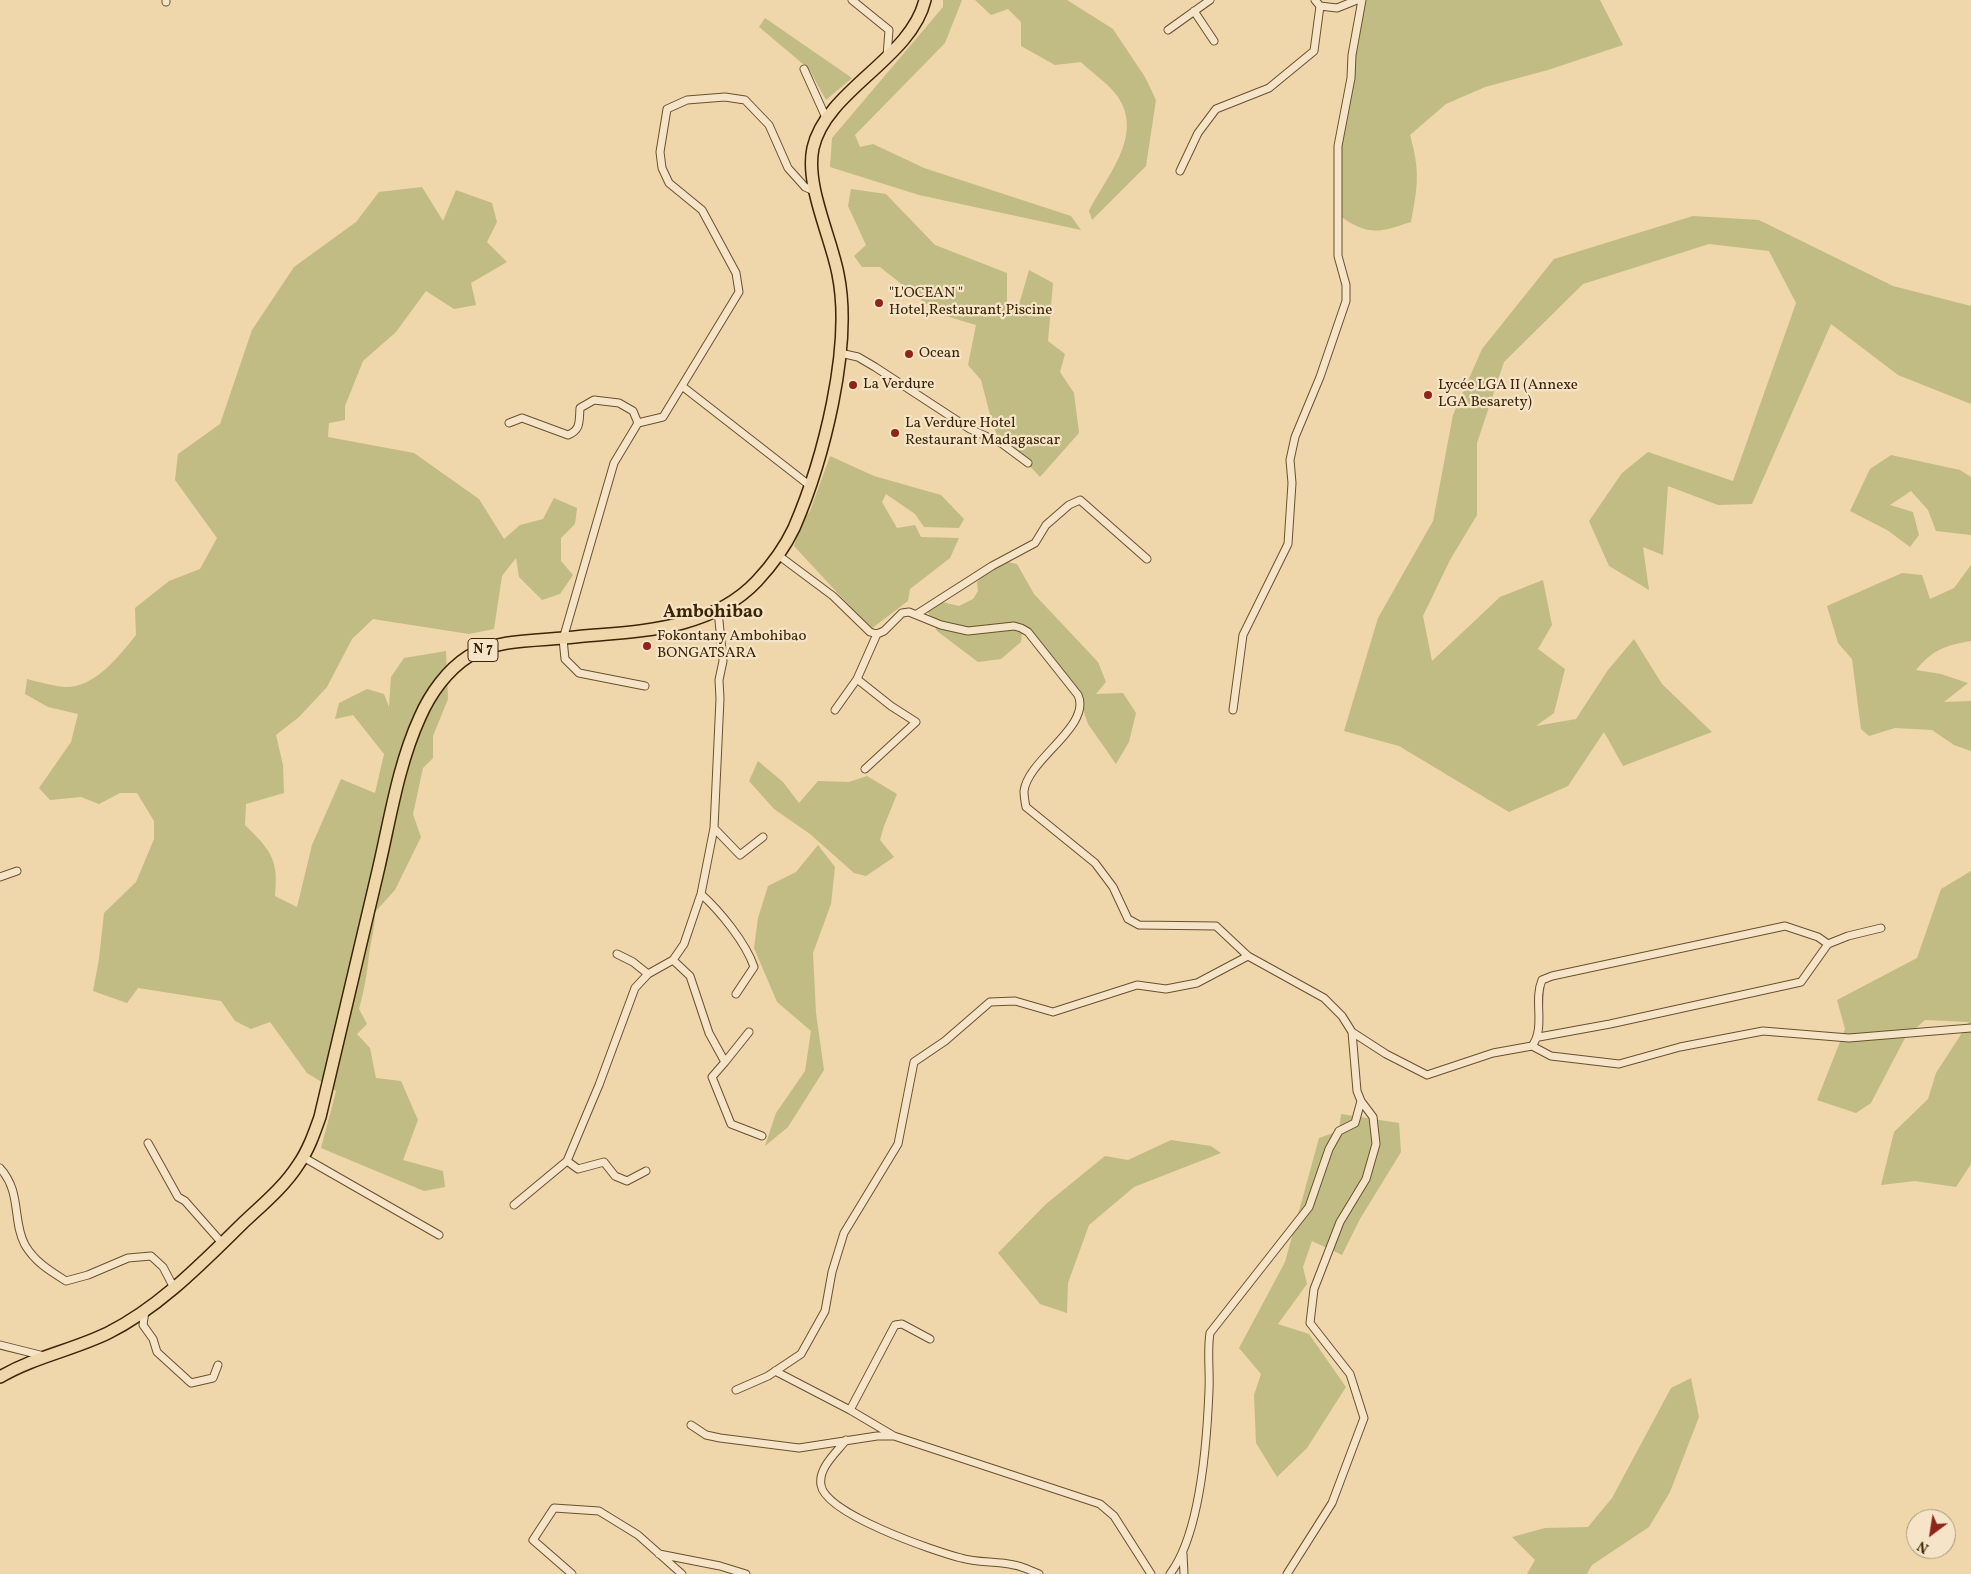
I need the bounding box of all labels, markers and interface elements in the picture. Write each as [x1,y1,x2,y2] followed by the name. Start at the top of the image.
[889,285,1052,320] place label: "L'OCEAN " Hotel,Restaurant,Piscine
[873,297,885,309] marker: "L'OCEAN " Hotel,Restaurant,Piscine
[919,345,960,363] place label: Ocean
[903,348,915,360] marker: Ocean
[863,376,934,394] place label: La Verdure
[1438,377,1578,412] place label: Lycée LGA II (Annexe LGA Besarety)
[847,379,859,391] marker: La Verdure
[1422,389,1434,401] marker: Lycée LGA II (Annexe LGA Besarety)
[905,415,1060,450] place label: La Verdure Hotel Restaurant Madagascar
[889,427,901,439] marker: La Verdure Hotel Restaurant Madagascar
[663,603,763,625] district label: Ambohibao
[657,628,807,663] place label: Fokontany Ambohibao BONGATSARA
[468,638,498,662] road number: N 7
[641,640,653,652] marker: Fokontany Ambohibao BONGATSARA
[1906,1509,1956,1559] north arrow
[1914,1536,1933,1557] text: N

